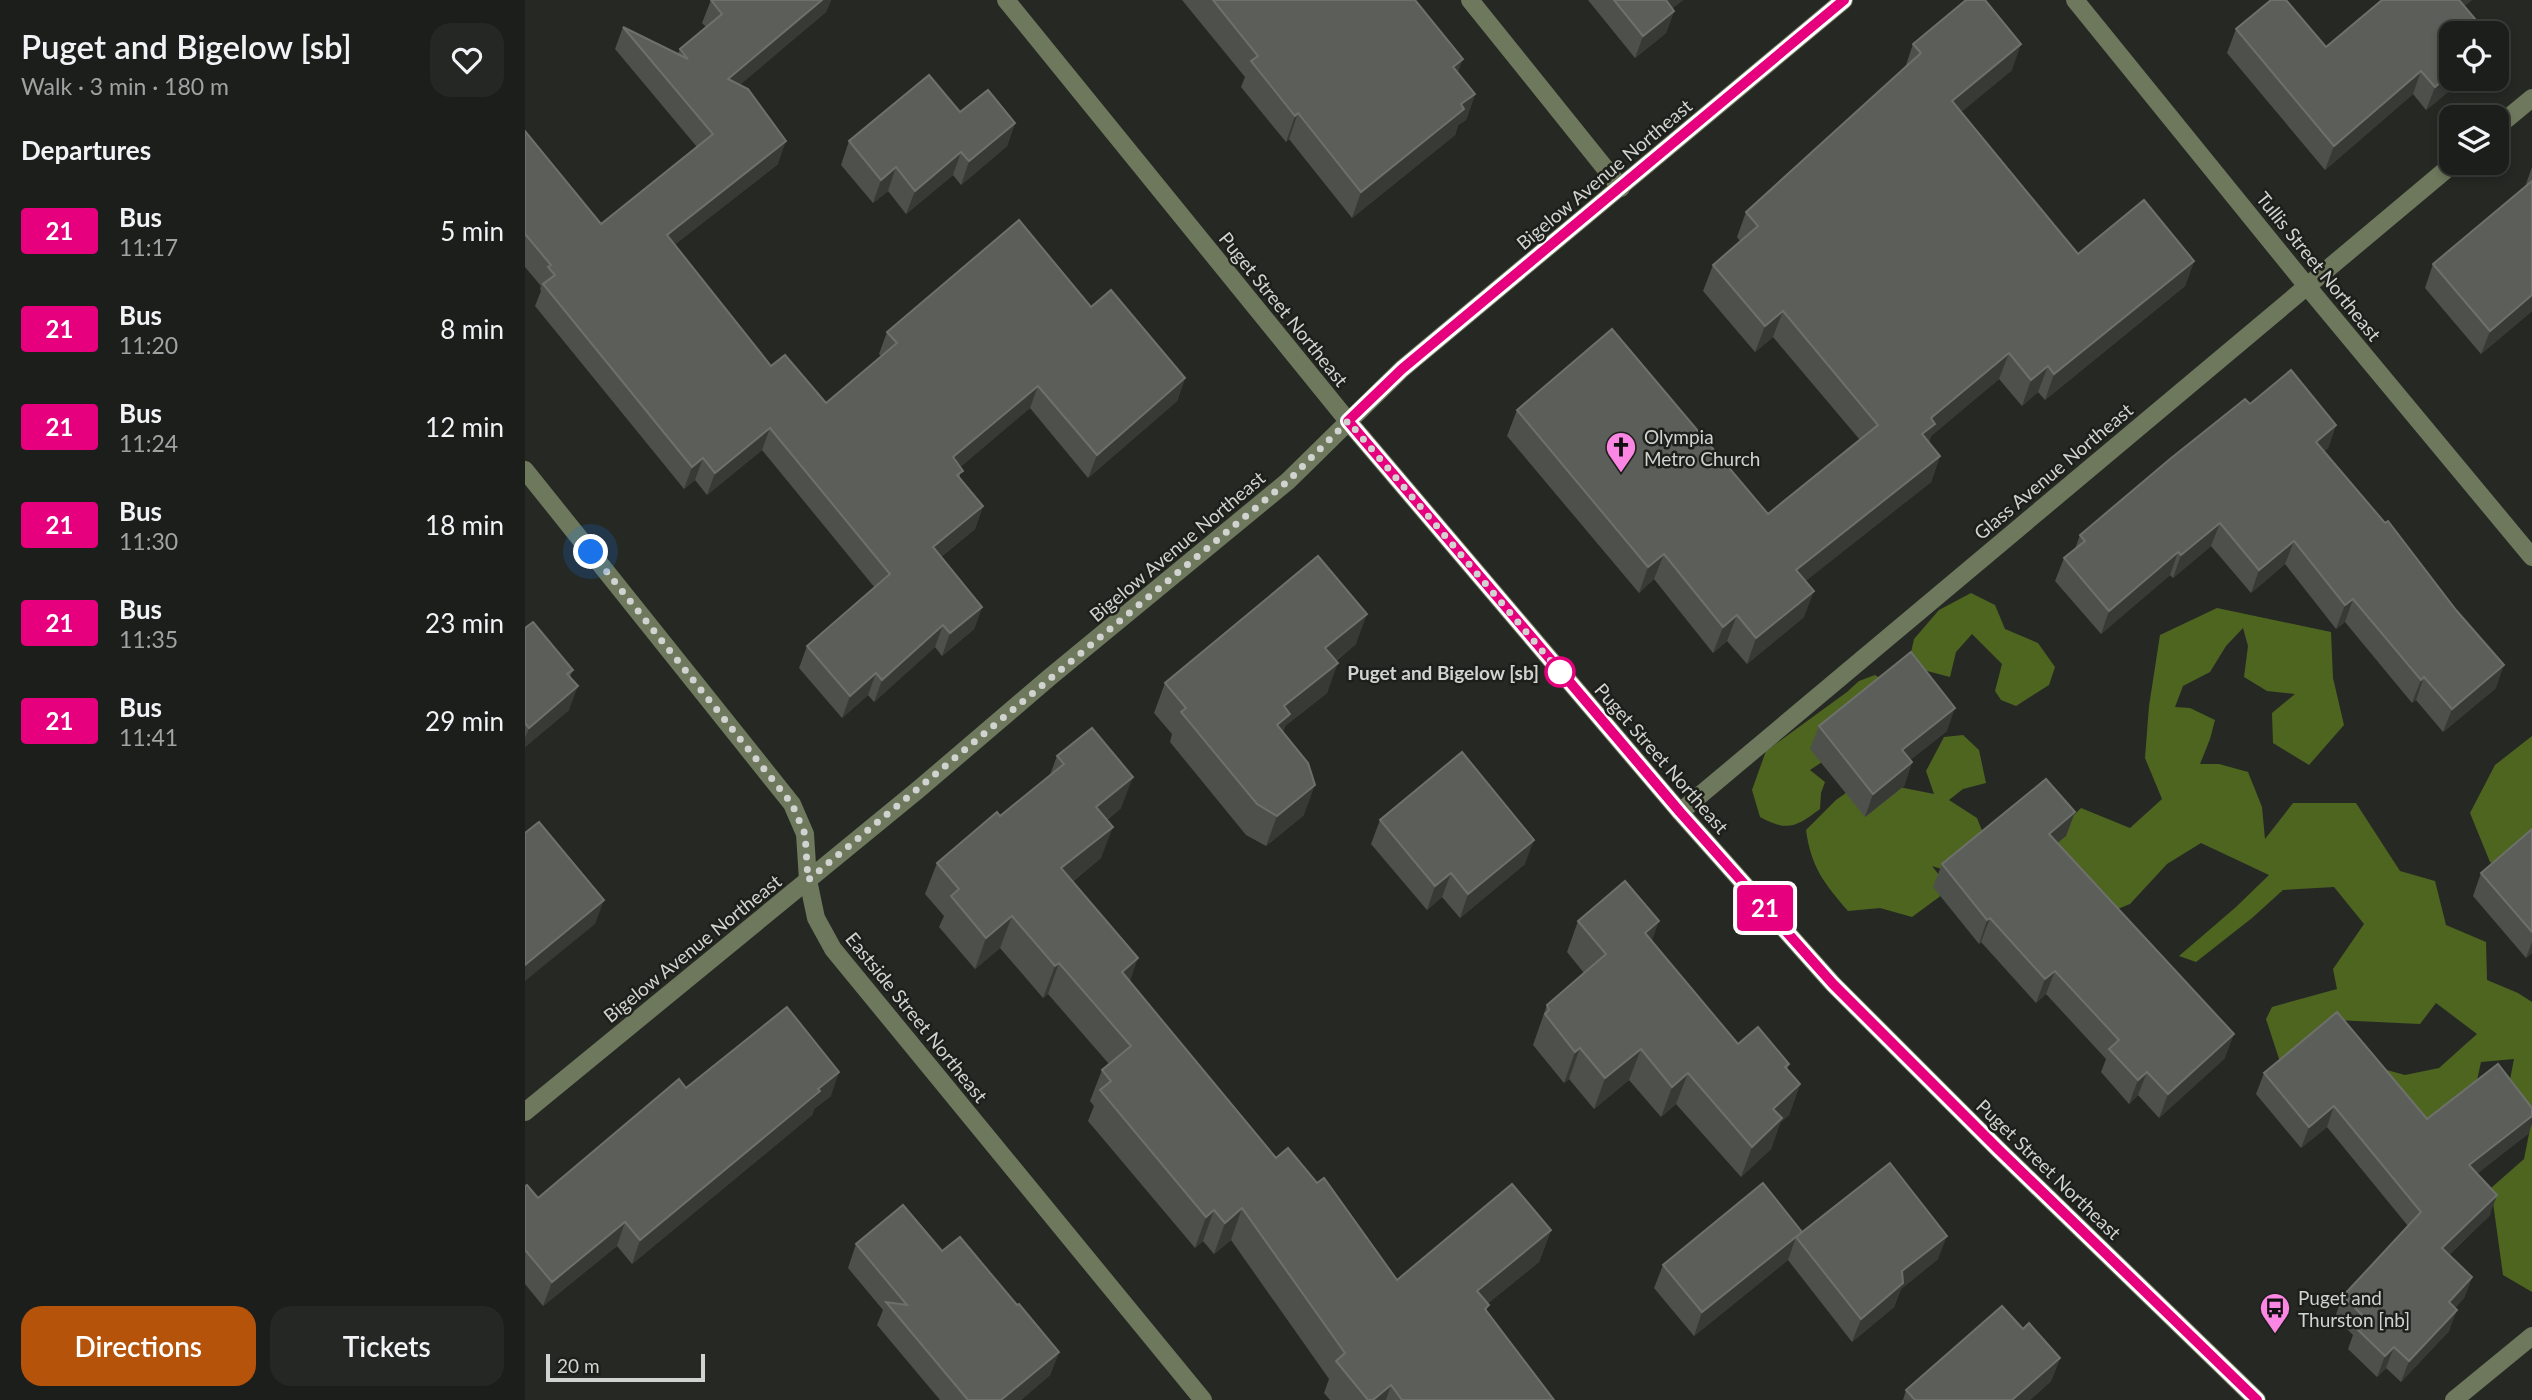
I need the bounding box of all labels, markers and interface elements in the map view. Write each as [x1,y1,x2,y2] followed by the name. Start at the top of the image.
[2439,21,2509,175] map controls
[2439,21,2509,91] button: locate
[430,23,504,97] button: heart
[21,26,352,66] text: Puget and Bigelow [sb]
[21,72,229,100] text: Walk · 3 min · 180 m
[1512,94,1697,254] street label: Bigelow Avenue Northeast
[2439,105,2509,175] button: layers
[21,134,151,166] text: Departures
[2252,187,2386,345] street label: Tullis Street Northeast
[119,201,162,233] text: Bus
[440,215,504,247] text: 5 min
[46,216,73,245] text: 21
[1215,227,1353,391] street label: Puget Street Northeast
[119,233,178,261] text: 11:17
[119,299,162,331] text: Bus
[440,313,504,345] text: 8 min
[46,314,73,343] text: 21
[119,331,178,359] text: 11:20
[119,397,162,429] text: Bus
[1969,398,2137,544] street label: Glass Avenue Northeast
[425,411,504,443] text: 12 min
[46,412,73,441] text: 21
[1644,425,1760,470] place label: Olympia Metro Church
[119,429,178,457] text: 11:24
[1604,430,1638,474] church icon: Olympia Metro Church
[1085,466,1270,626] street label: Bigelow Avenue Northeast
[119,495,162,527] text: Bus
[425,509,504,541] text: 18 min
[46,510,73,539] text: 21
[119,527,178,555] text: 11:30
[573,534,608,569] your location
[119,593,162,625] text: Bus
[425,607,504,639] text: 23 min
[46,608,73,637] text: 21
[119,625,178,653] text: 11:35
[1545,657,1575,687] marker: Puget and Bigelow [sb]
[1347,661,1539,684] place label: Puget and Bigelow [sb]
[1590,678,1734,838] street label: Puget Street Northeast
[119,691,162,723] text: Bus
[425,705,504,737] text: 29 min
[46,706,73,735] text: 21
[119,723,178,751] text: 11:41
[599,869,786,1027] street label: Bigelow Avenue Northeast
[1733,885,1797,931] line badge: 21
[1751,893,1779,922] text: 21
[841,927,993,1107] street label: Eastside Street Northeast
[1972,1094,2126,1244] street label: Puget Street Northeast
[2298,1286,2410,1331] place label: Puget and Thurston [nb]
[2258,1291,2292,1335] bus stop icon: Puget and Thurston [nb]
[21,1306,256,1386] button: Directions
[270,1306,504,1386] button: Tickets
[546,1351,705,1383] scale bar
[557,1354,600,1377] text: 20 m

